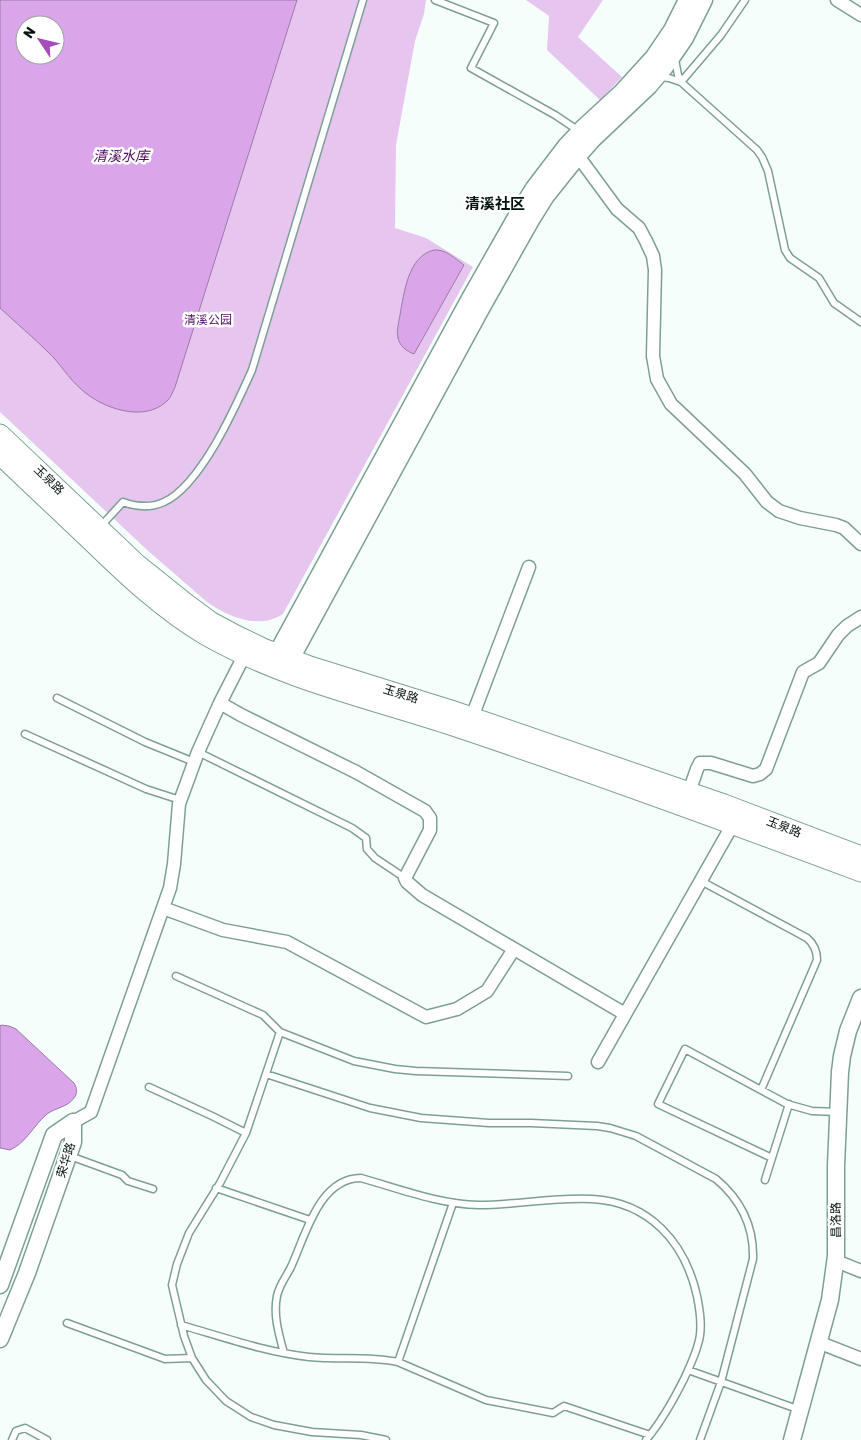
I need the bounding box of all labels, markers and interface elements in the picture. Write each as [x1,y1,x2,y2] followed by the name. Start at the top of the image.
[15,15,65,65] north arrow
[20,24,40,42] text: N
[93,148,151,165] water label: 清溪水库
[465,195,525,213] district label: 清溪社区
[184,313,232,327] park label: 清溪公园
[31,462,67,498] street label: 玉泉路
[382,682,420,706] street label: 玉泉路
[765,814,803,840] street label: 玉泉路
[54,1141,78,1179] street label: 荣华路
[829,1202,843,1238] street label: 昌洛路

